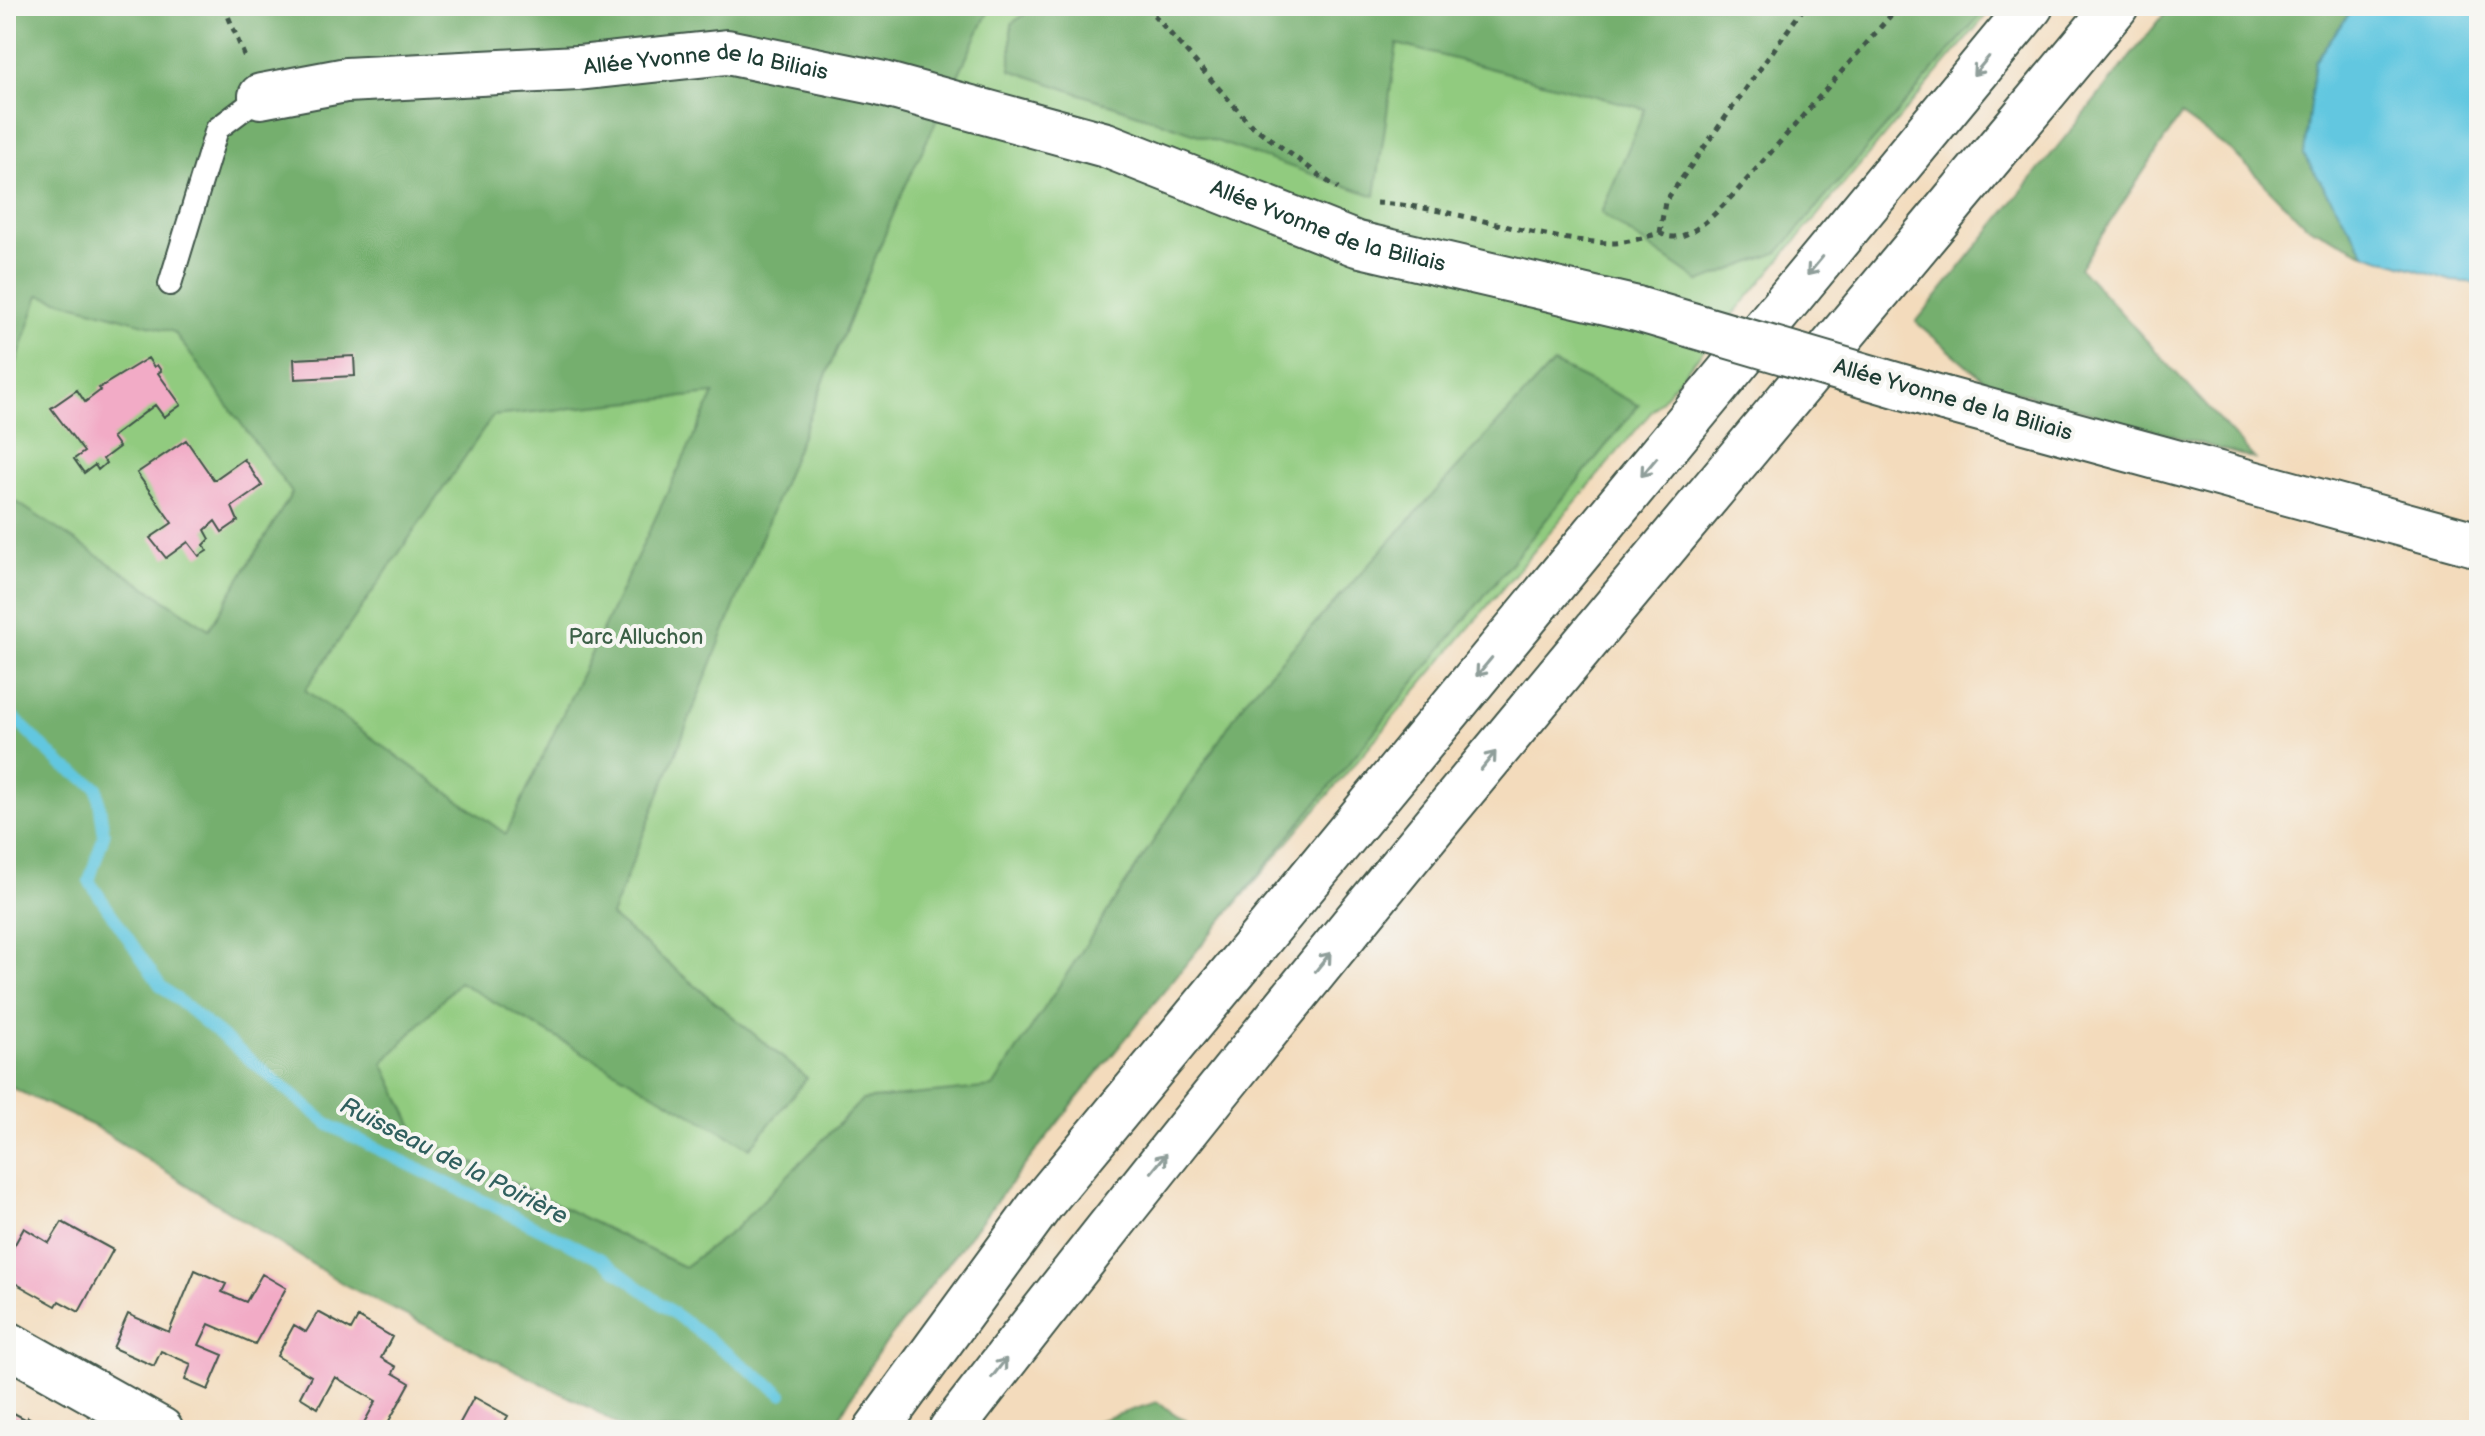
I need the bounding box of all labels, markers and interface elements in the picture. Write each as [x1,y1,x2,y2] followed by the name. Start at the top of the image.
[582,38,831,86] street label: Allée Yvonne de la Biliais
[1972,55,1990,76] one-way arrow
[1206,174,1448,278] street label: Allée Yvonne de la Biliais
[1806,256,1824,276] one-way arrow
[1831,353,2075,447] street label: Allée Yvonne de la Biliais
[1640,456,1658,476] one-way arrow
[569,624,703,651] park label: Parc Alluchon
[1475,656,1493,677] one-way arrow
[1479,751,1497,772] one-way arrow
[1315,952,1332,973] one-way arrow
[335,1091,573,1231] water label: Ruisseau de la Poirière
[1150,1153,1168,1174] one-way arrow
[990,1358,1007,1379] one-way arrow

